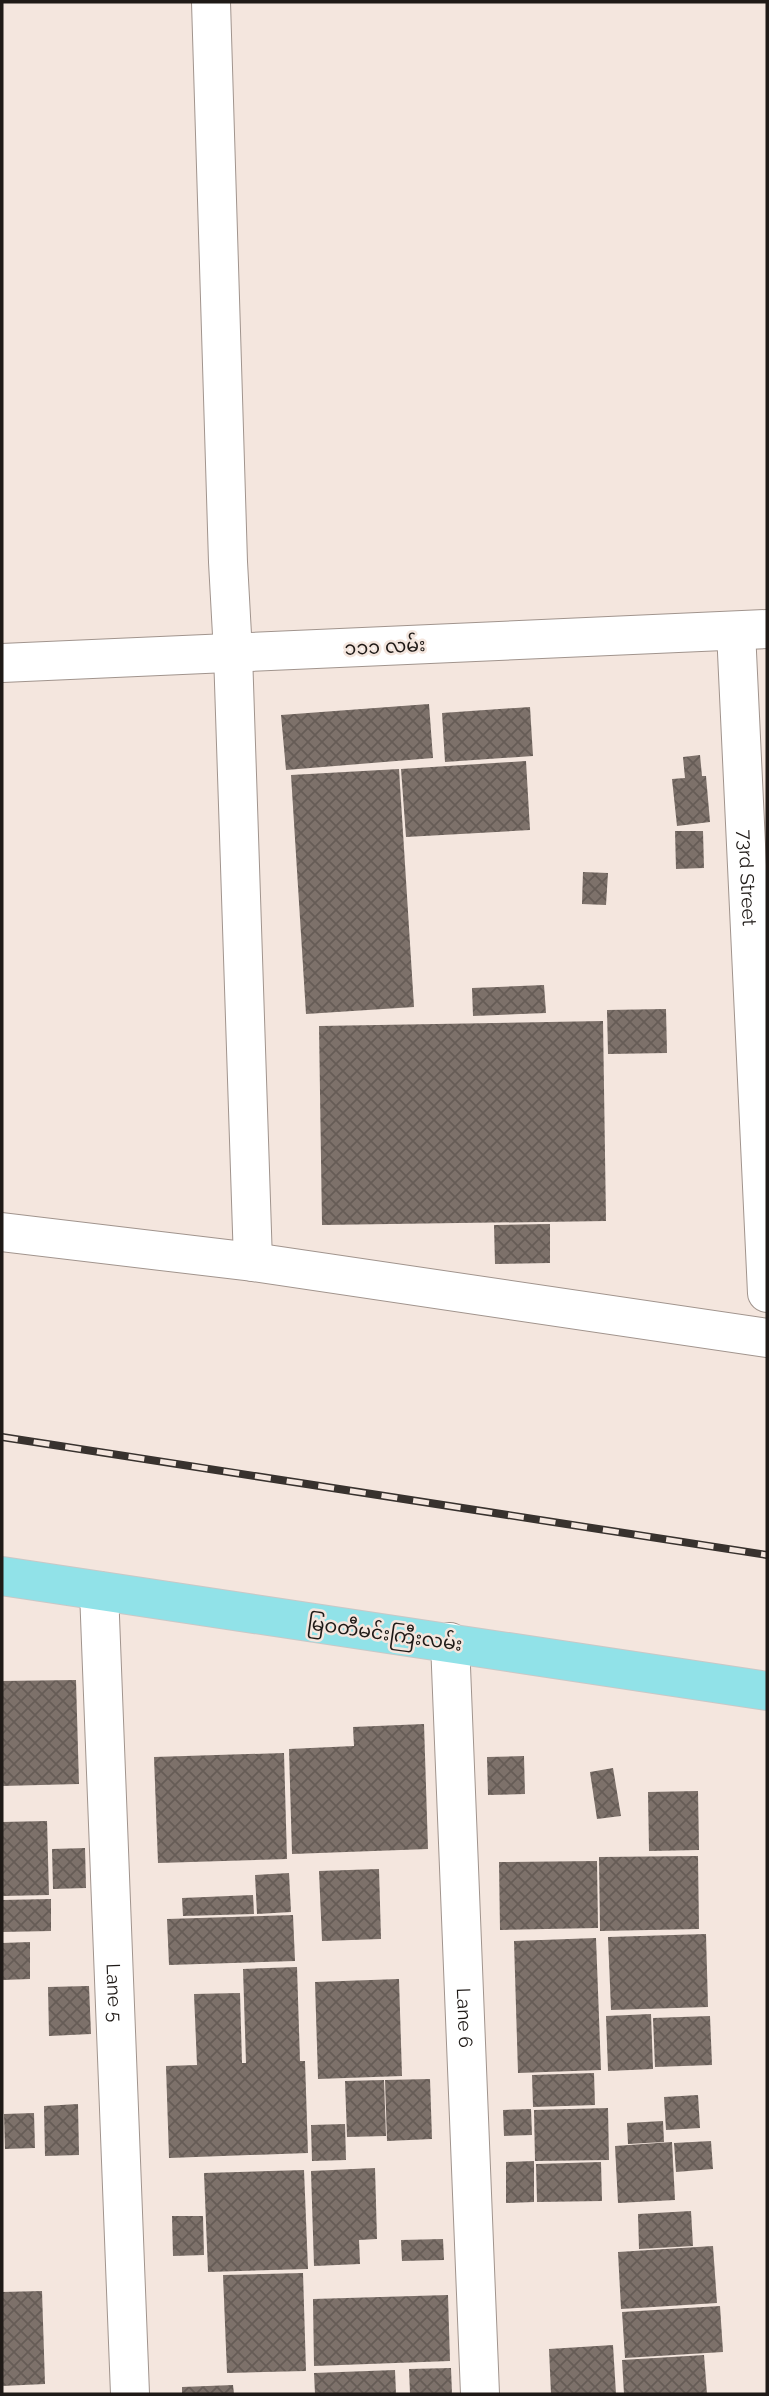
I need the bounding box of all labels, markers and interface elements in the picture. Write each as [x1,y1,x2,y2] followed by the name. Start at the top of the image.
[344,630,426,659] street label: ၁၁၁ လမ်း
[734,829,761,927] street label: 73rd Street
[305,1608,464,1660] street label: မြဝတီမင်းကြီးလမ်း
[102,1963,127,2023] street label: Lane 5
[453,1987,477,2048] street label: Lane 6

